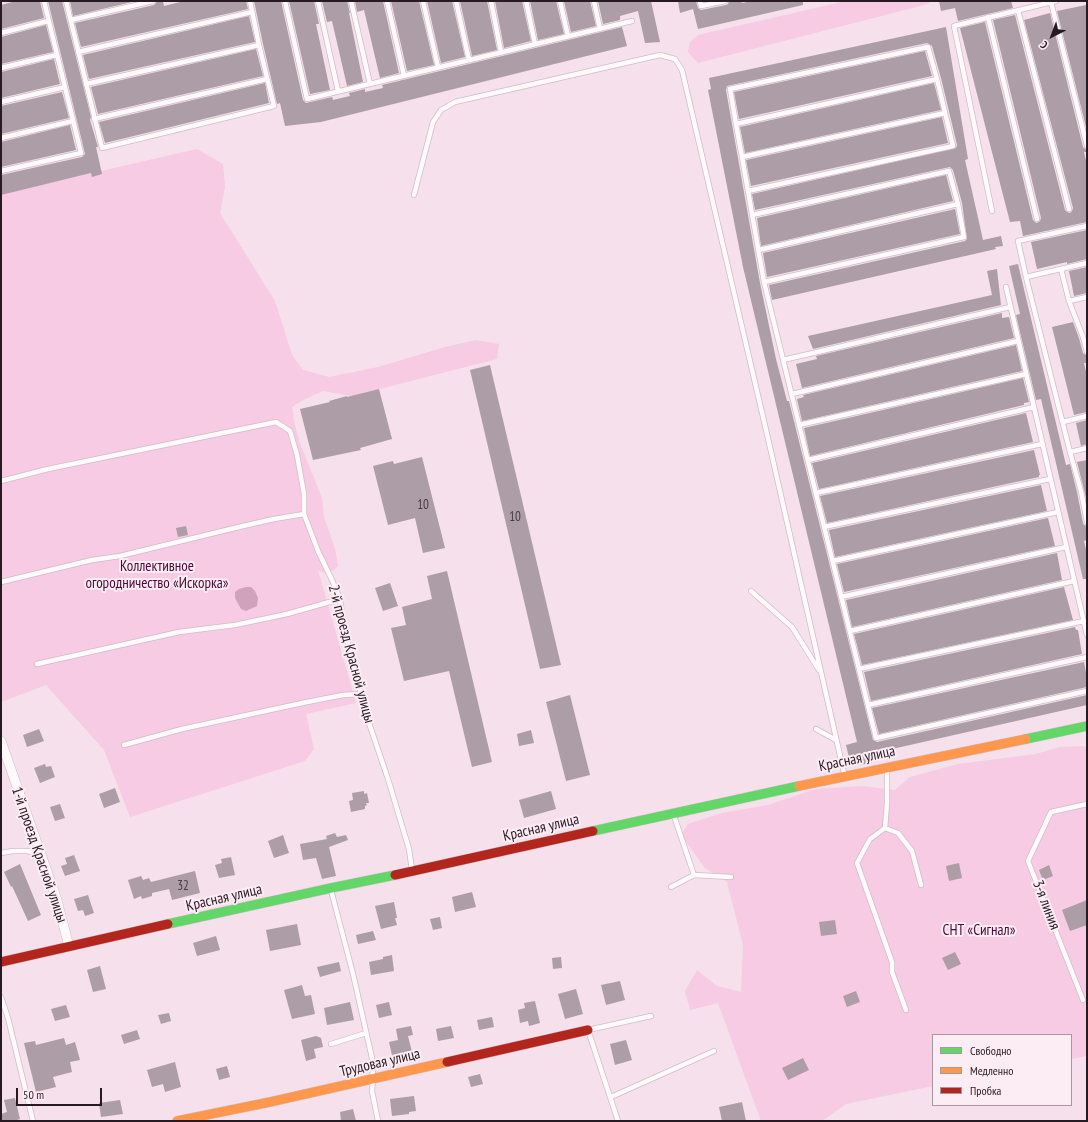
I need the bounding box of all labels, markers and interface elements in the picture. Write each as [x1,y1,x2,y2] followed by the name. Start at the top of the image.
[1032,16,1072,56] north arrow
[1037,38,1051,52] text: С
[417,497,429,513] house number: 10
[509,509,521,525] house number: 10
[85,558,229,593] park label: Коллективное огородничество «Искорка»
[324,583,378,725] street label: 2-й проезд Красной улицы
[817,742,897,776] street label: Красная улица
[7,785,71,925] street label: 1-й проезд Красной улицы
[501,811,581,845] street label: Красная улица
[177,878,189,894] house number: 32
[1028,878,1064,932] street label: 3-я линия
[184,881,264,915] street label: Красная улица
[943,922,1015,940] park label: СНТ «Сигнал»
[932,1034,1072,1106] legend
[970,1043,1012,1058] text: Свободно
[338,1045,422,1081] street label: Трудовая улица
[970,1063,1013,1078] text: Медленно
[18,1080,104,1106] scale bar
[970,1083,1001,1098] text: Пробка
[23,1087,44,1102] text: 50 m

